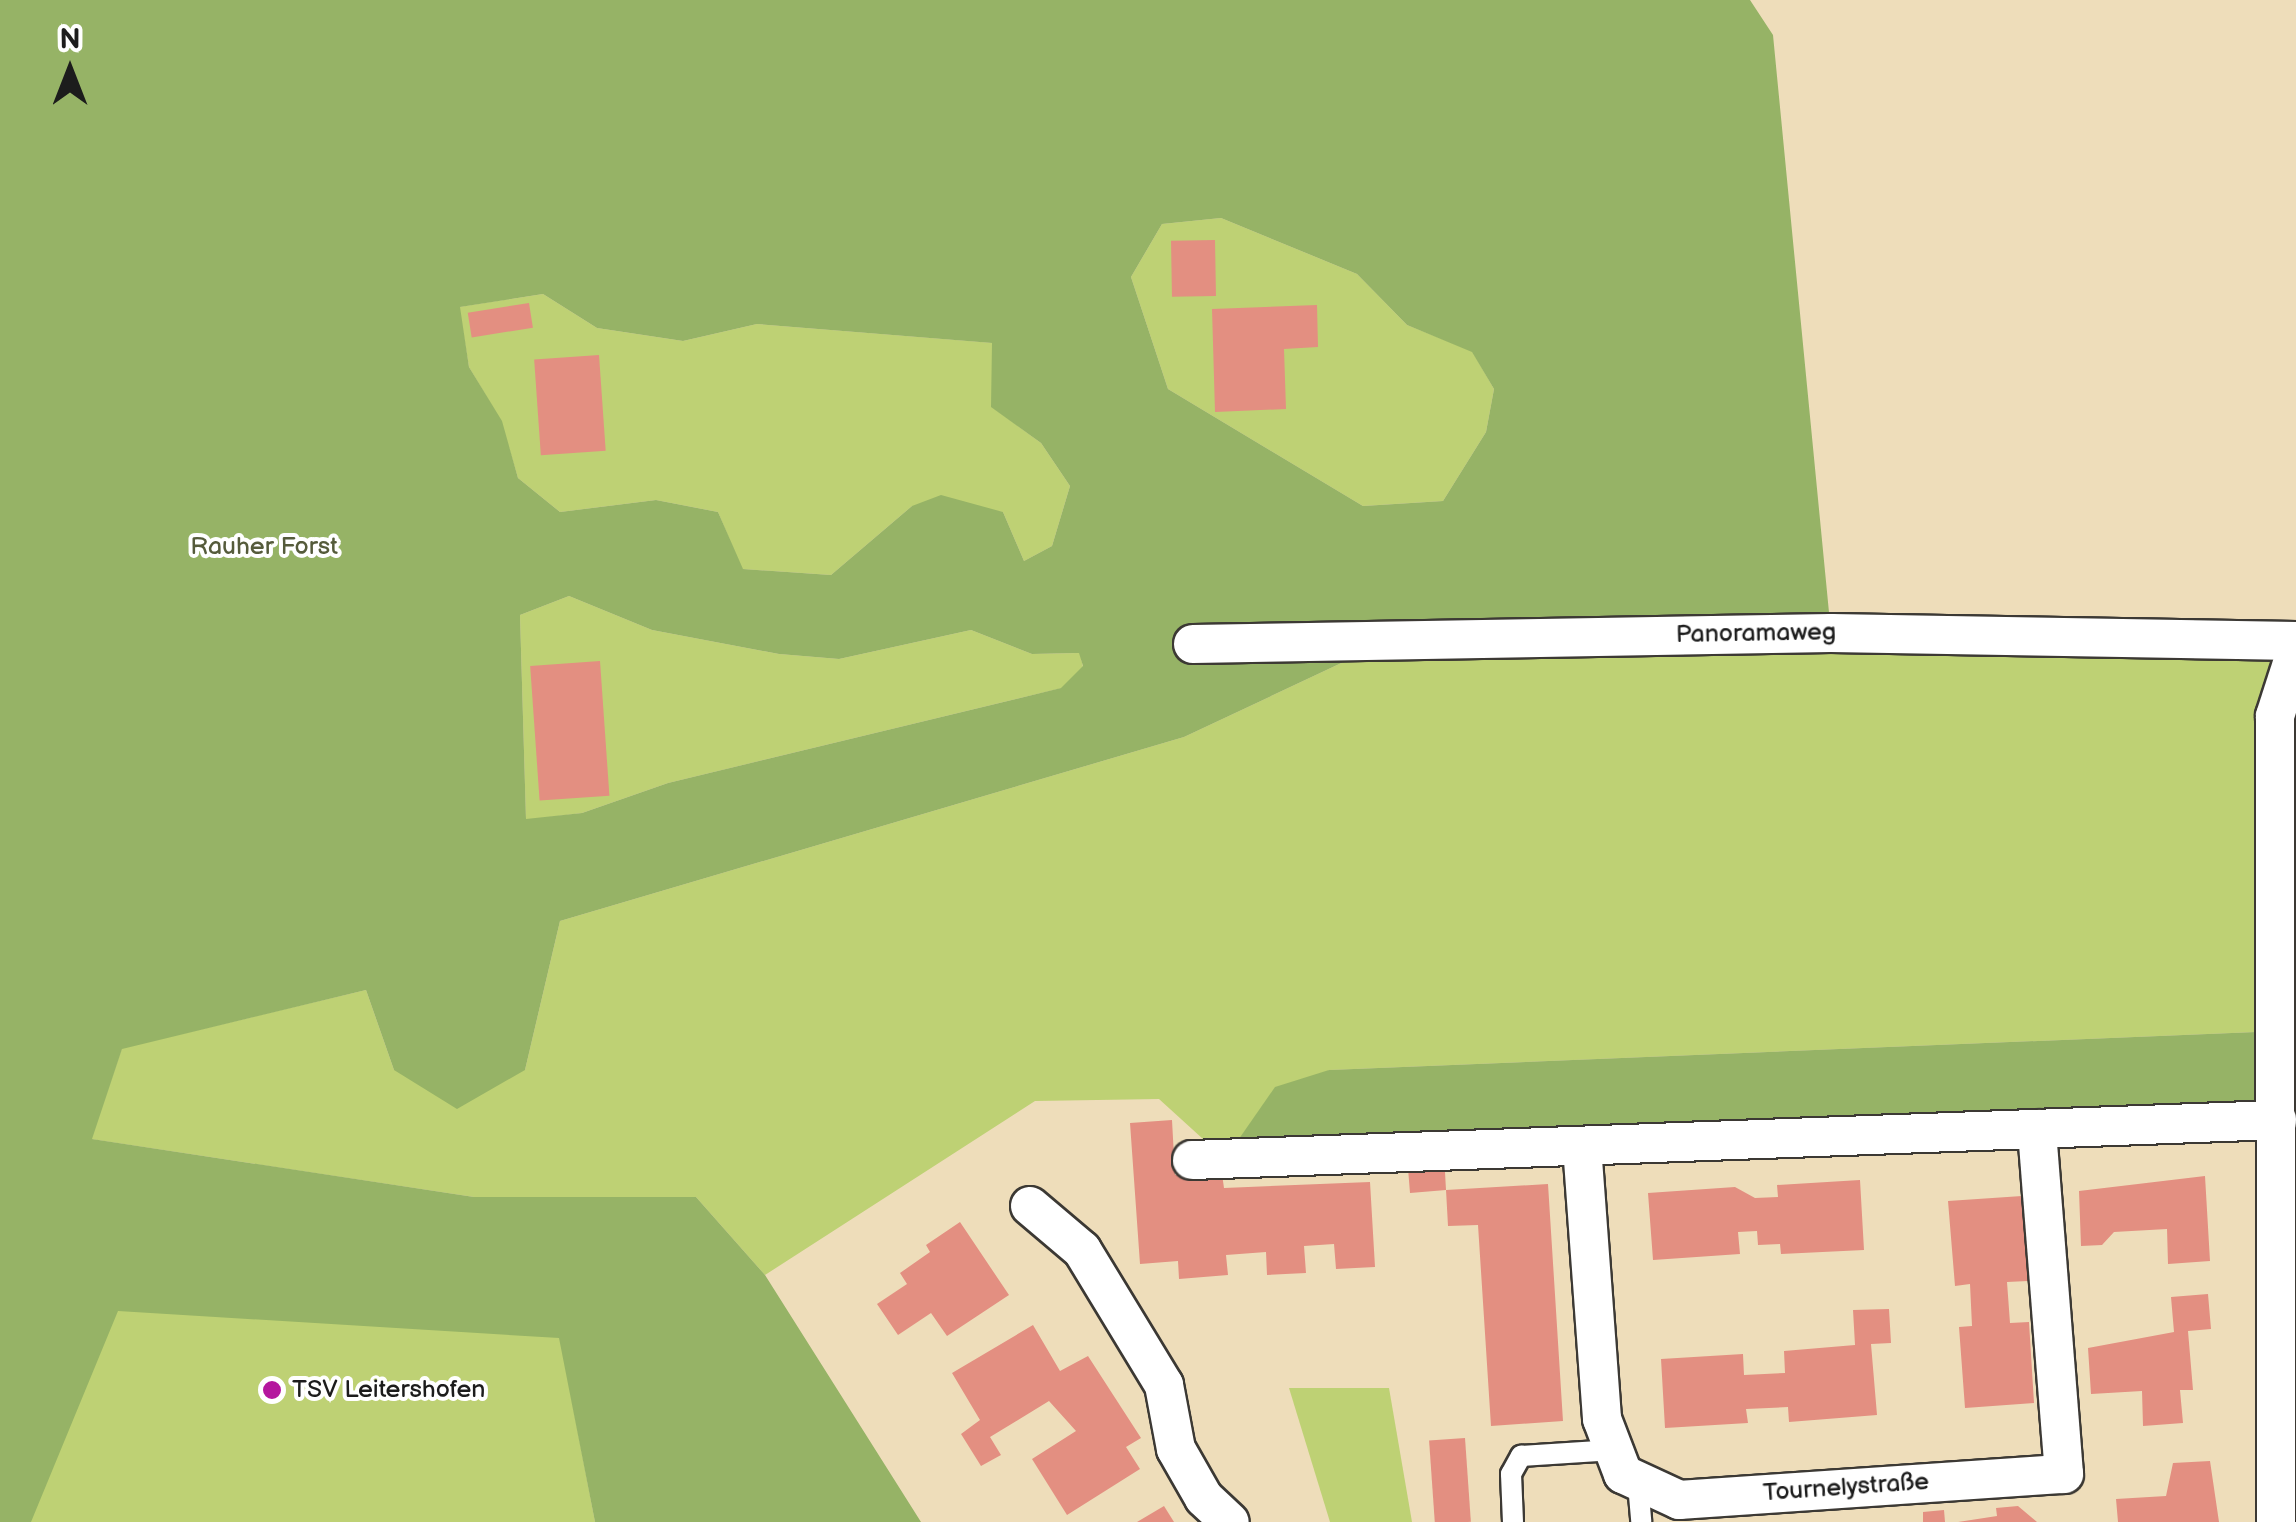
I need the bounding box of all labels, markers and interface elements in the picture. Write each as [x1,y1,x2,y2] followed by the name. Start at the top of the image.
[20,20,120,120] north arrow
[59,23,81,56] text: N
[190,532,338,562] park label: Rauher Forst
[1675,618,1837,650] street label: Panoramaweg
[292,1375,485,1405] place label: TSV Leitershofen
[261,1379,283,1401] marker: TSV Leitershofen
[1762,1467,1930,1509] street label: Tournelystraße

